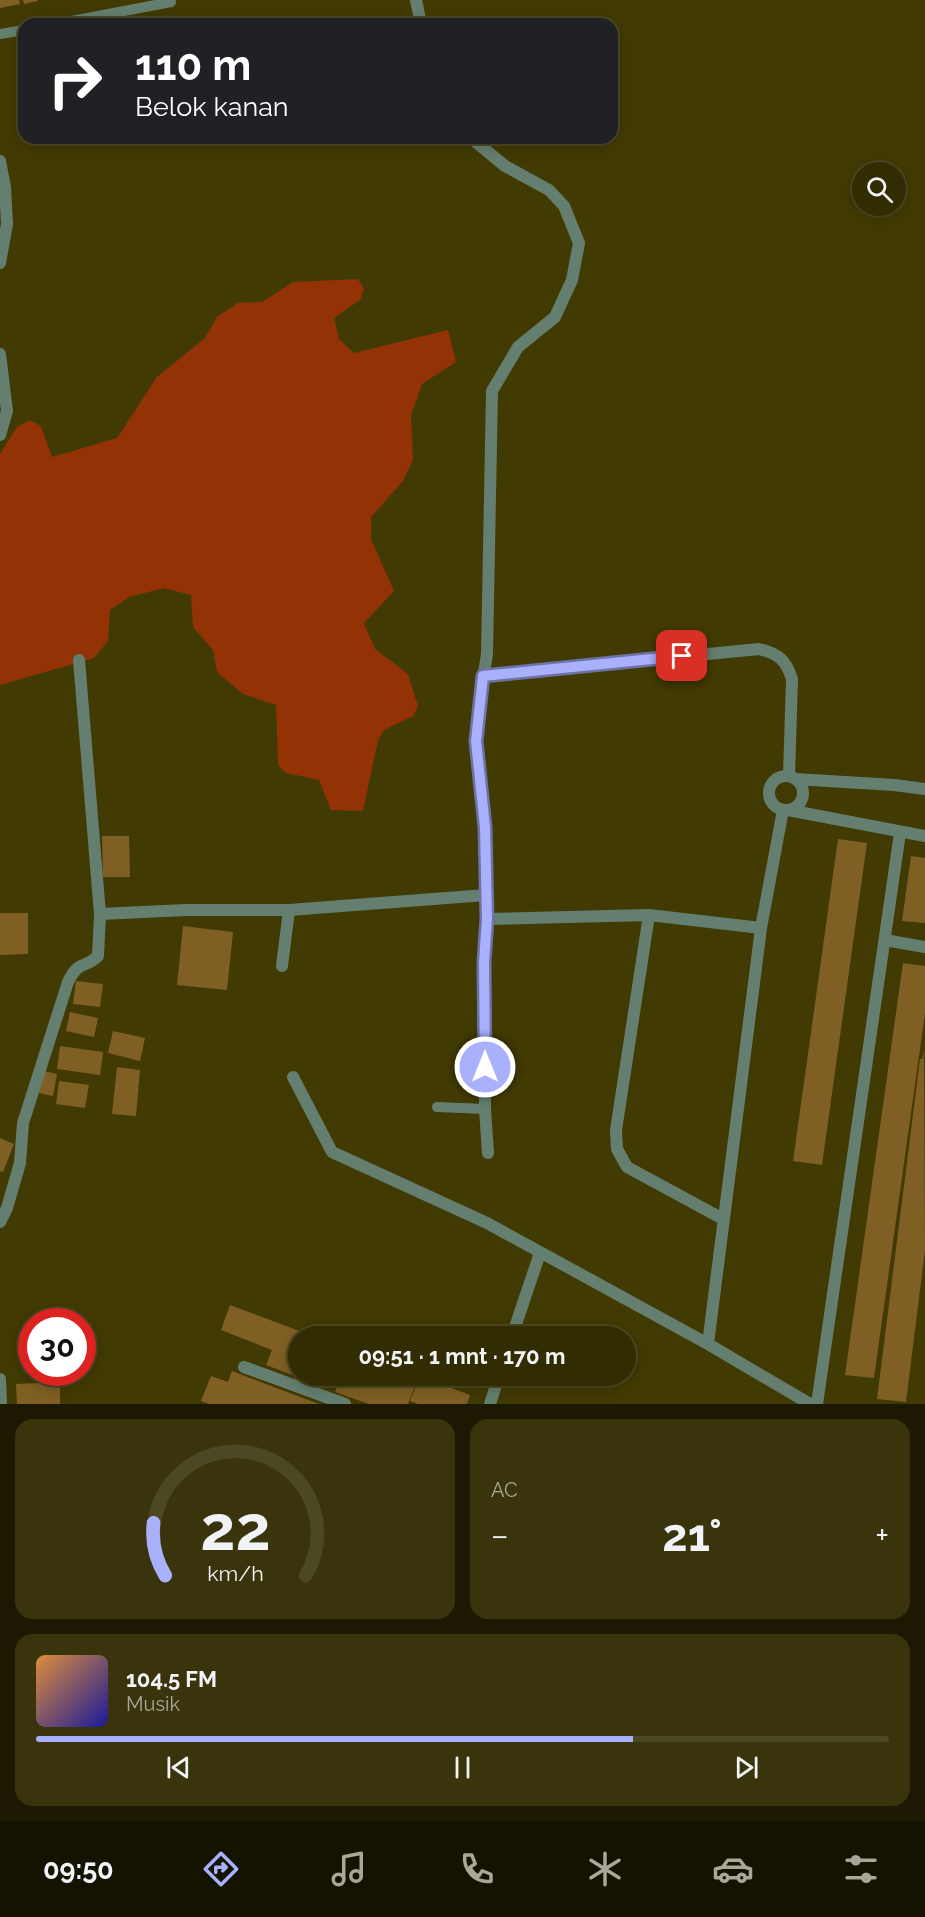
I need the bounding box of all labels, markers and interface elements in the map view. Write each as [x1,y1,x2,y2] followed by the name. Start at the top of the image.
[135,41,251,90] text: 110 m
[36,42,114,120] icon: right
[135,91,289,122] text: Belok kanan
[852,162,906,216] map controls
[852,162,906,216] button: search
[656,630,707,681] pin
[665,639,698,672] icon: arrive
[453,1035,517,1099] position arrow
[18,1308,96,1386] speed limit sign: 30
[359,1343,565,1369] text: 09:51 · 1 mnt · 170 m
[491,1478,518,1502] text: AC
[200,1491,270,1565] text: 22
[662,1509,722,1562] text: 21°
[491,1516,509,1555] text: −
[875,1516,889,1555] text: +
[207,1561,263,1586] text: km/h
[126,1666,217,1692] text: 104.5 FM
[126,1692,180,1716] text: Musik
[162,1751,195,1784] icon: previous
[446,1751,479,1784] icon: pause
[730,1751,763,1784] icon: next
[200,1848,242,1890] icon: directions
[328,1848,370,1890] icon: music
[456,1848,498,1890] icon: phone
[584,1848,626,1890] icon: climate
[712,1848,754,1890] icon: car
[840,1848,882,1890] icon: filters
[43,1854,114,1885] text: 09:50

